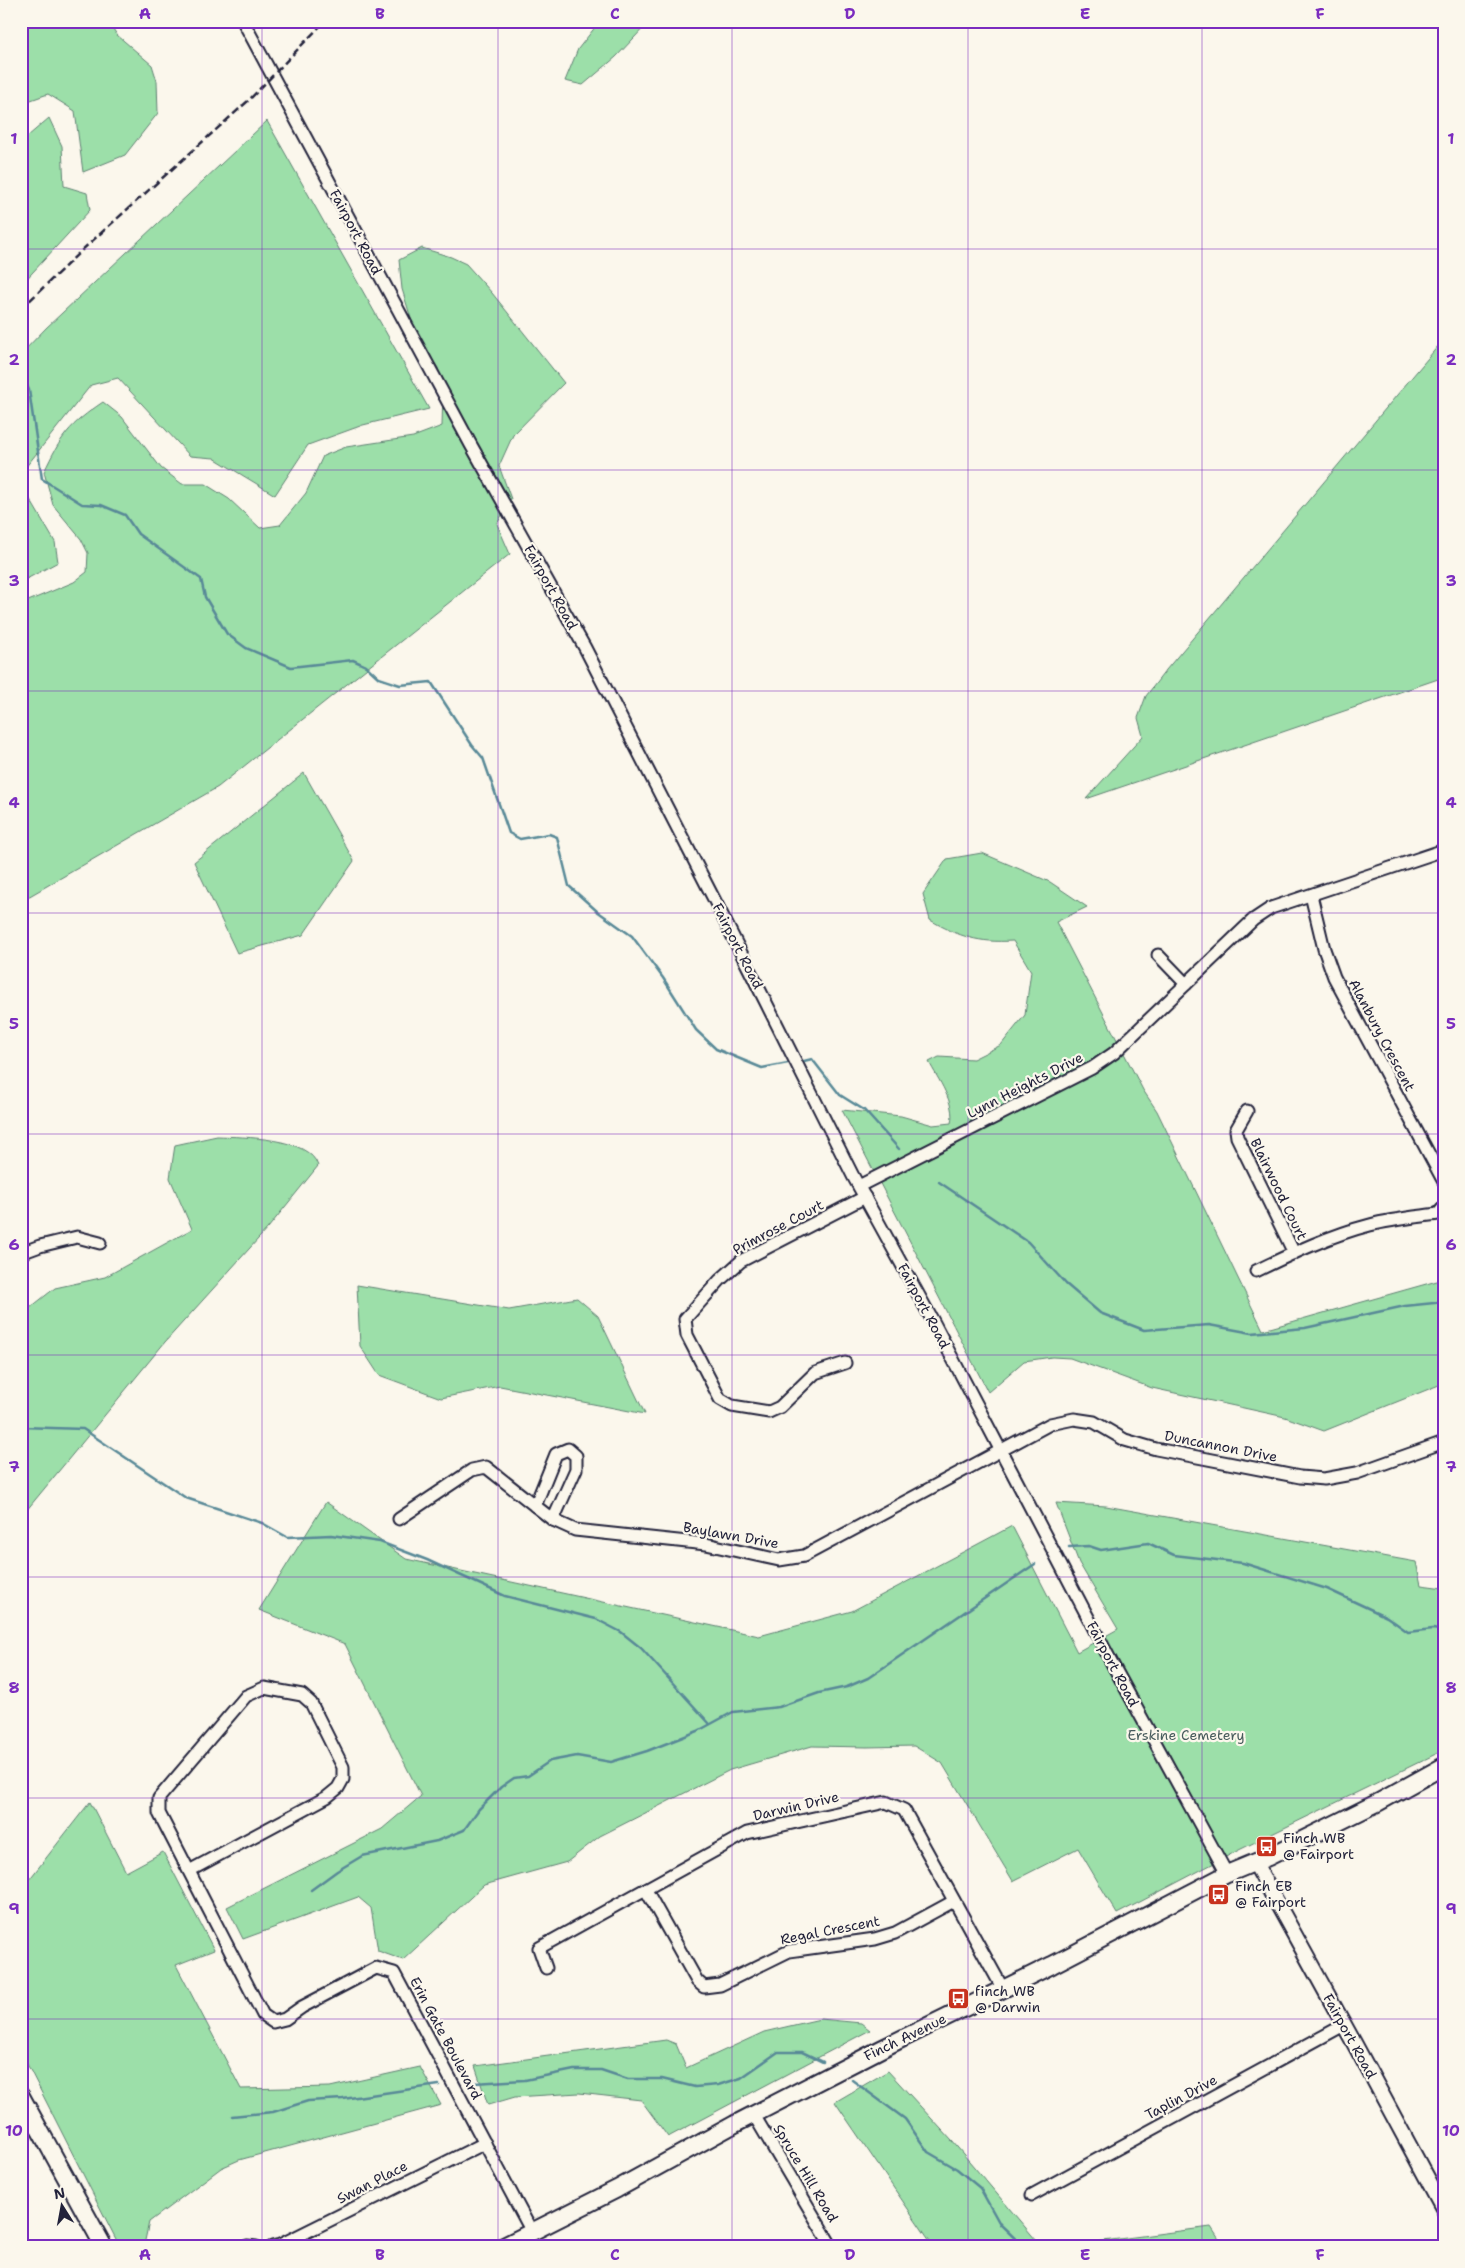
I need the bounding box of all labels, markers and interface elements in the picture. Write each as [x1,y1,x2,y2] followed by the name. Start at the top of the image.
[139,3,151,24] text: A
[375,3,385,24] text: B
[610,3,620,24] text: C
[844,3,856,24] text: D
[1080,3,1090,24] text: E
[1315,3,1325,24] text: F
[10,128,18,149] text: 1
[1447,128,1455,149] text: 1
[326,186,386,278] street label: Fairport Road
[8,349,20,370] text: 2
[1445,349,1457,370] text: 2
[520,541,582,633] street label: Fairport Road
[8,570,20,591] text: 3
[1445,570,1457,591] text: 3
[8,792,20,813] text: 4
[1445,792,1457,813] text: 4
[709,900,767,992] street label: Fairport Road
[1345,976,1419,1094] street label: Alanbury Crescent
[9,1013,19,1034] text: 5
[1446,1013,1456,1034] text: 5
[964,1048,1086,1122] street label: Lynn Heights Drive
[1247,1135,1311,1243] street label: Blairwood Court
[729,1196,827,1258] street label: Primrose Court
[8,1234,20,1255] text: 6
[1445,1234,1457,1255] text: 6
[894,1260,954,1352] street label: Fairport Road
[1163,1426,1279,1466] street label: Duncannon Drive
[8,1456,20,1477] text: 7
[1445,1456,1457,1477] text: 7
[682,1518,780,1552] street label: Baylawn Drive
[1083,1618,1143,1710] street label: Fairport Road
[8,1677,20,1698] text: 8
[1445,1677,1457,1698] text: 8
[1127,1726,1245,1744] park label: Erskine Cemetery
[751,1787,841,1825] street label: Darwin Drive
[1283,1829,1354,1863] place label: Finch WB @ Fairport
[1255,1834,1279,1858] bus stop icon: Finch WB @ Fairport
[1235,1877,1306,1911] place label: Finch EB @ Fairport
[1207,1882,1231,1906] bus stop icon: Finch EB @ Fairport
[8,1898,20,1919] text: 9
[1445,1898,1457,1919] text: 9
[779,1912,881,1948] street label: Regal Crescent
[406,1974,486,2102] street label: Erin Gate Boulevard
[975,1982,1041,2016] place label: finch WB @ Darwin
[947,1987,971,2011] bus stop icon: finch WB @ Darwin
[1319,1990,1381,2082] street label: Fairport Road
[861,2009,949,2065] street label: Finch Avenue
[1142,2070,1220,2123] street label: Taplin Drive
[5,2120,23,2141] text: 10
[1442,2120,1460,2141] text: 10
[770,2121,842,2225] street label: Spruce Hill Road
[334,2156,410,2207] street label: Swan Place
[38,2180,88,2230] north arrow
[52,2183,67,2203] text: N
[139,2244,151,2265] text: A
[375,2244,385,2265] text: B
[610,2244,620,2265] text: C
[844,2244,856,2265] text: D
[1080,2244,1090,2265] text: E
[1315,2244,1325,2265] text: F

